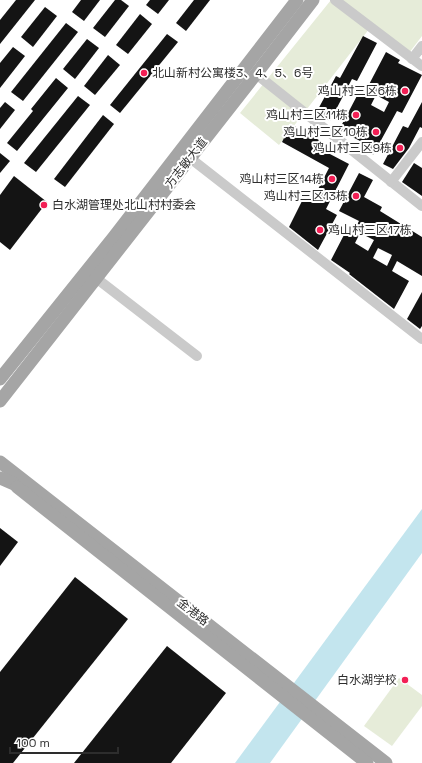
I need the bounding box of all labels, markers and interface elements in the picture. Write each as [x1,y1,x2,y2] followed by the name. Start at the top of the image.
[152,65,313,81] place label: 北山新村公寓楼3、4、5、6号
[139,68,149,78] marker: 北山新村公寓楼3、4、5、6号
[318,83,397,99] place label: 鸡山村三区6栋
[400,86,410,96] marker: 鸡山村三区6栋
[266,107,348,123] place label: 鸡山村三区11栋
[351,110,361,120] marker: 鸡山村三区11栋
[283,124,368,140] place label: 鸡山村三区10栋
[371,127,381,137] marker: 鸡山村三区10栋
[161,134,211,192] street label: 方志敏大道
[313,140,392,156] place label: 鸡山村三区9栋
[395,143,405,153] marker: 鸡山村三区9栋
[239,171,324,187] place label: 鸡山村三区14栋
[327,174,337,184] marker: 鸡山村三区14栋
[264,188,348,204] place label: 鸡山村三区13栋
[351,191,361,201] marker: 鸡山村三区13栋
[52,197,196,213] place label: 白水湖管理处北山村村委会
[39,200,49,210] marker: 白水湖管理处北山村村委会
[328,222,412,238] place label: 鸡山村三区17栋
[315,225,325,235] marker: 鸡山村三区17栋
[174,595,212,629] street label: 金港路
[337,672,397,688] place label: 白水湖学校
[400,675,410,685] marker: 白水湖学校
[10,729,118,755] scale bar
[16,735,50,751] text: 100 m

